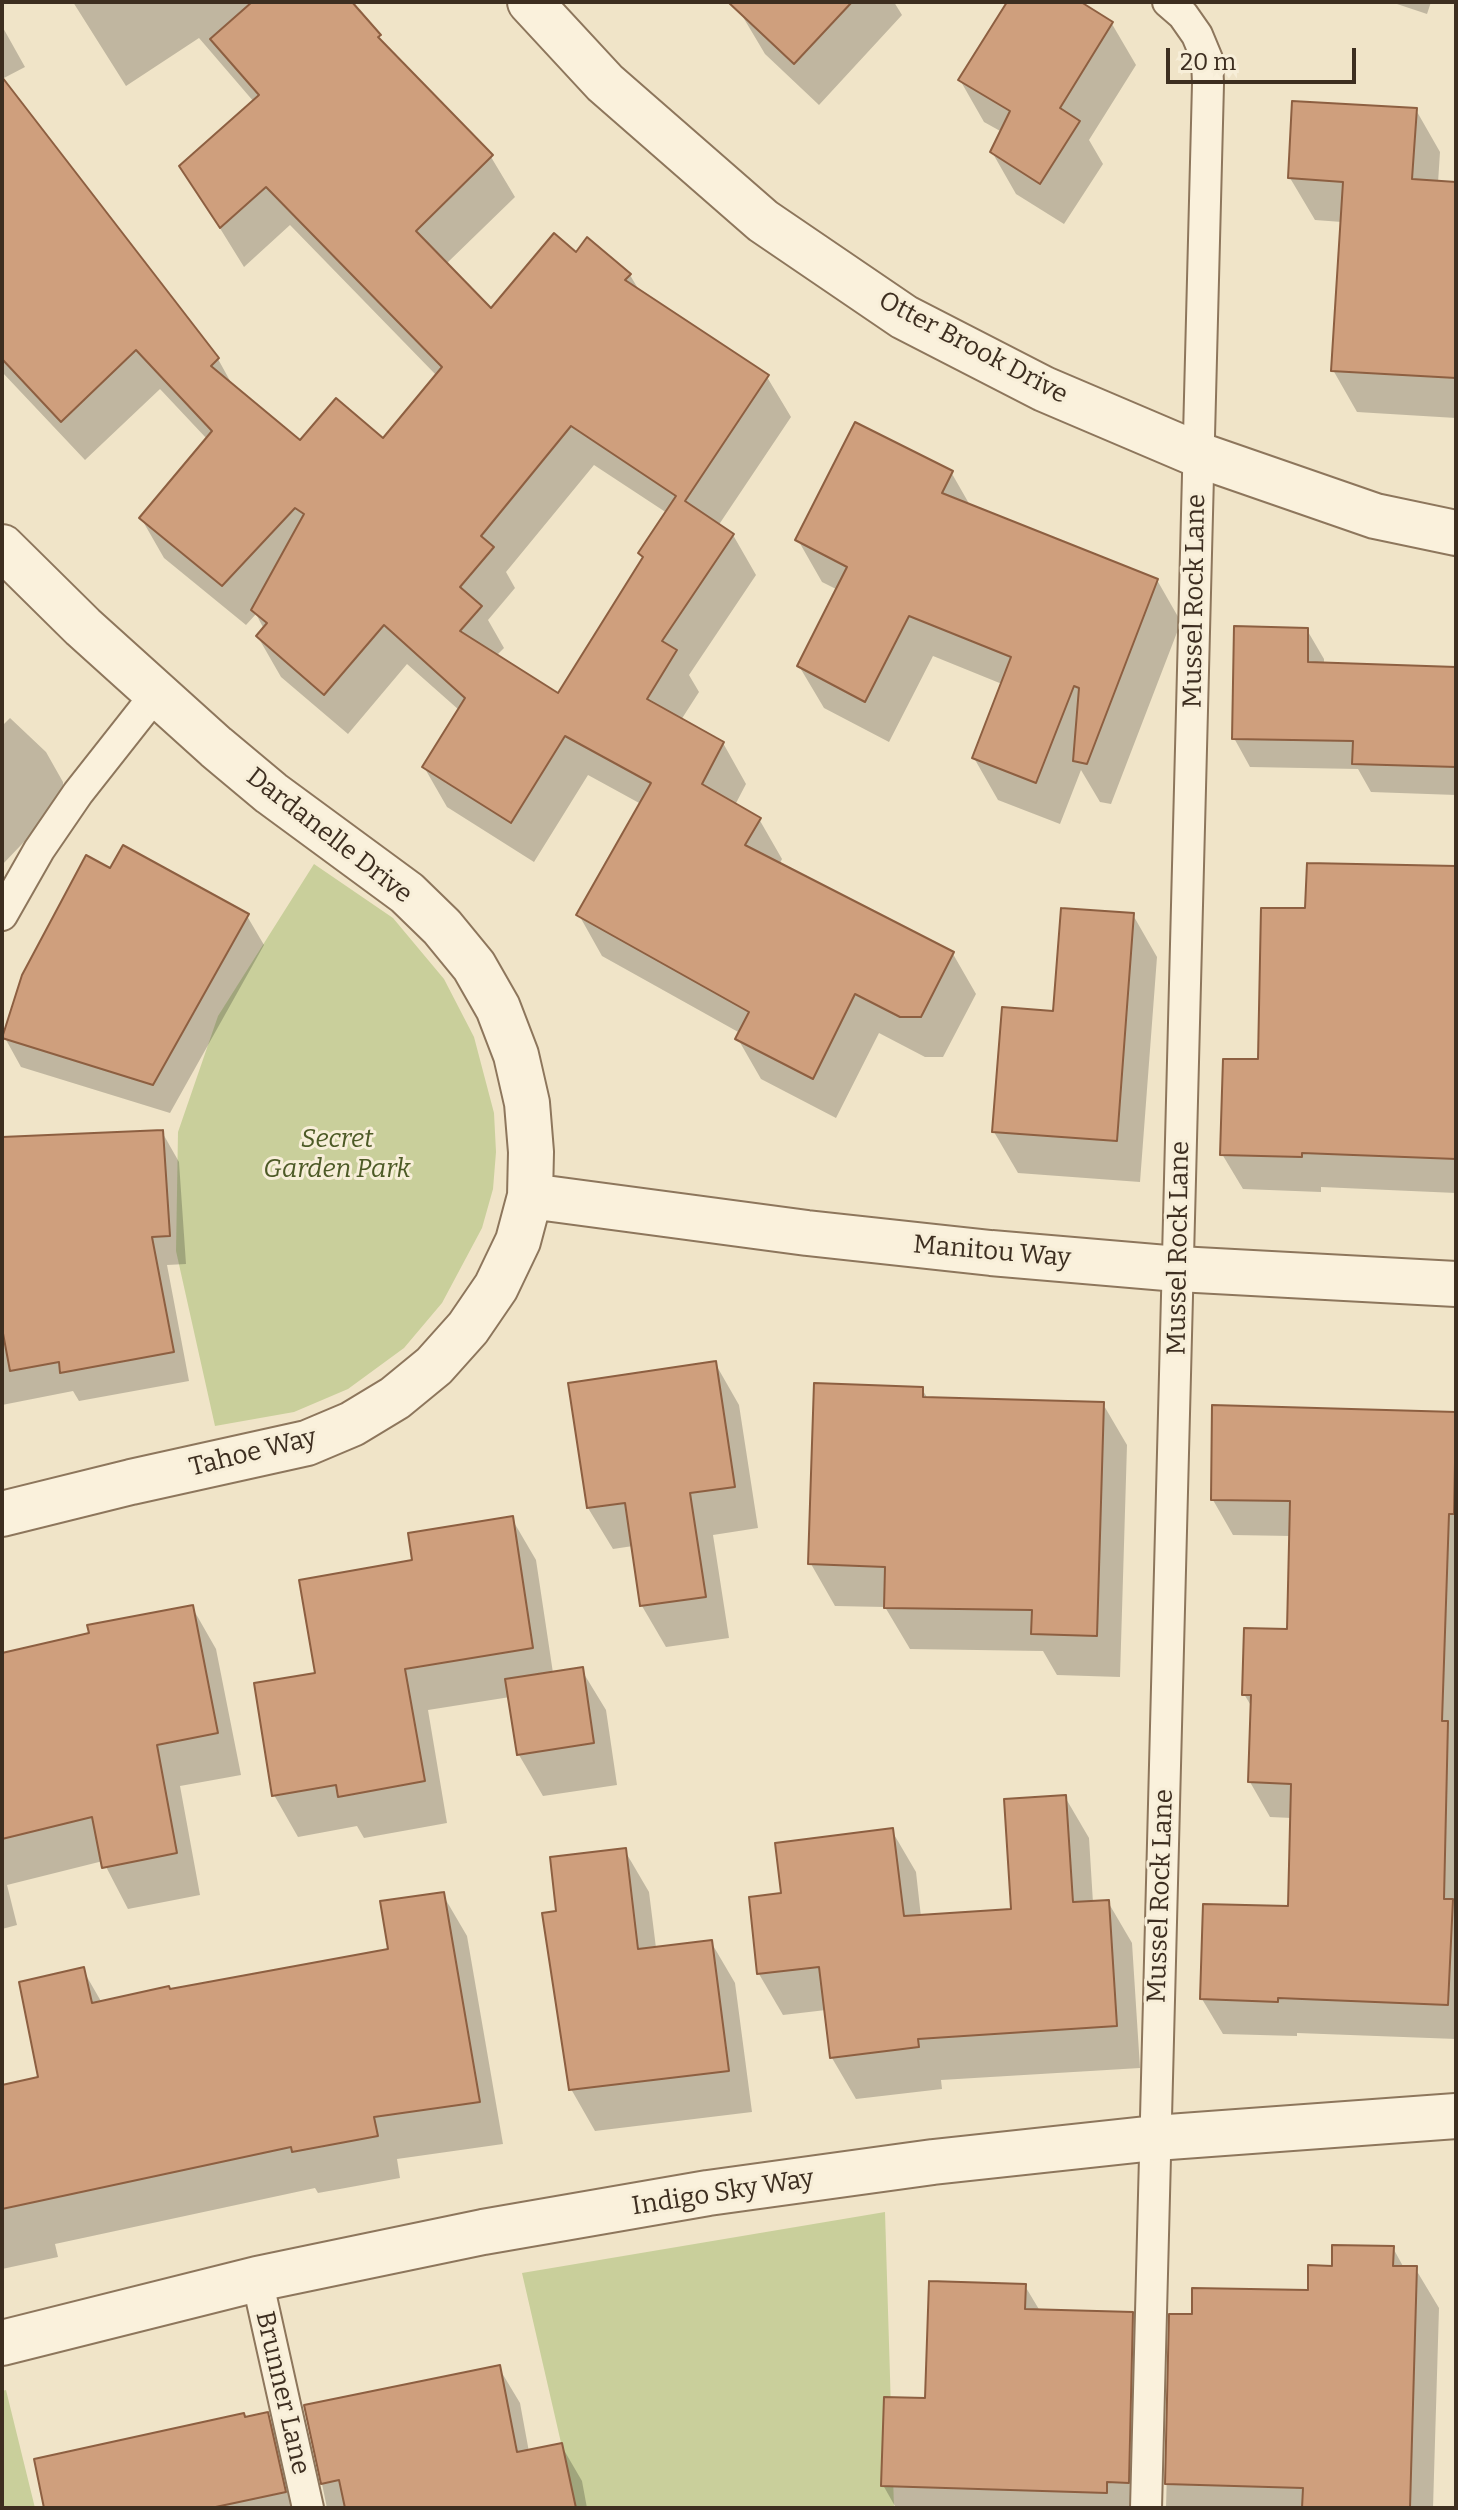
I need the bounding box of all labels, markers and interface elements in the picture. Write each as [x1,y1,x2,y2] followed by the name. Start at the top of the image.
[1170,32,1360,82] scale bar
[1180,48,1236,76] text: 20 m
[873,285,1073,411] street label: Otter Brook Drive
[1178,494,1212,708] street label: Mussel Rock Lane
[240,762,418,910] street label: Dardanelle Drive
[263,1124,411,1186] park label: Secret Garden Park
[1162,1141,1196,1355] street label: Mussel Rock Lane
[912,1230,1072,1274] street label: Manitou Way
[186,1422,320,1484] street label: Tahoe Way
[1142,1788,1180,2004] street label: Mussel Rock Lane
[630,2163,816,2223] street label: Indigo Sky Way
[248,2308,316,2478] street label: Brunner Lane

